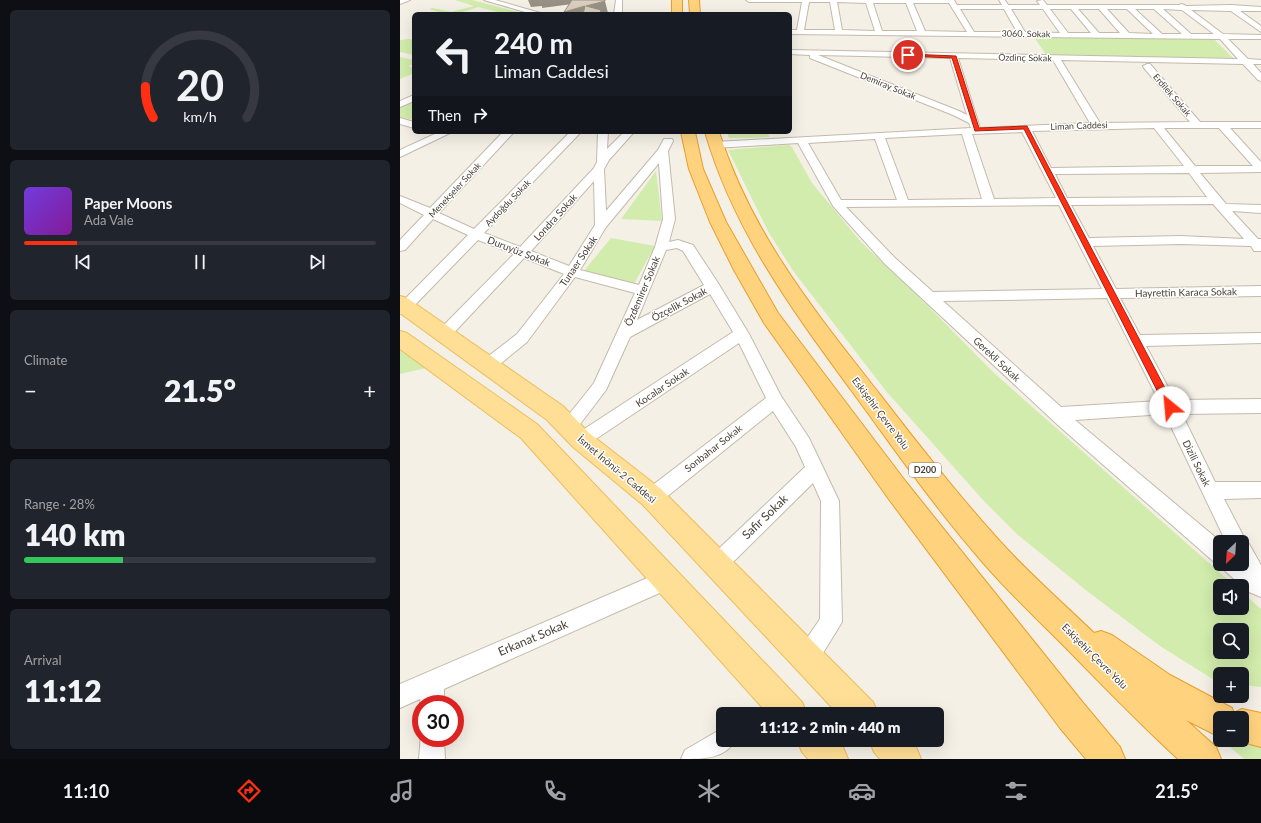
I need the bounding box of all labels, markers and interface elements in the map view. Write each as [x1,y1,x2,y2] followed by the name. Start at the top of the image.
[494,26,573,60] text: 240 m
[428,28,480,80] icon: left
[1001,28,1051,39] street label: 3060. Sokak
[891,38,925,72] pin
[897,44,919,66] icon: arrive
[998,52,1052,63] street label: Özdinç Sokak
[176,60,224,110] text: 20
[494,60,609,82] text: Liman Caddesi
[859,69,918,102] street label: Demiray Sokak
[1151,71,1194,118] street label: Erdilek Sokak
[469,104,491,126] icon: right
[428,106,461,124] text: Then
[183,107,217,124] text: km/h
[1050,119,1108,132] street label: Liman Caddesi
[426,159,483,220] street label: Menekşeler Sokak
[483,177,533,228] street label: Aydoğdu Sokak
[531,190,580,243] street label: Londra Sokak
[84,194,172,212] text: Paper Moons
[84,212,134,228] text: Ada Vale
[557,233,600,289] street label: Tunaer Sokak
[486,234,553,269] street label: Duruyüz Sokak
[72,251,94,273] icon: previous
[189,251,211,273] icon: pause
[306,251,328,273] icon: next
[622,253,662,328] street label: Özdemirer Sokak
[649,284,710,324] street label: Özçelik Sokak
[1135,285,1238,299] street label: Hayrettin Karaca Sokak
[971,334,1024,384] street label: Gerekli Sokak
[24,352,67,368] text: Climate
[633,364,691,409] street label: Kocalar Sokak
[164,372,236,408] text: 21.5°
[850,374,912,452] street label: Eskişehir Çevre Yolu
[24,377,37,404] text: −
[363,377,376,404] text: +
[1149,386,1191,428] position arrow
[682,421,745,474] street label: Sonbahar Sokak
[575,433,659,505] street label: İsmet İnönü-2 Caddesi
[1181,438,1214,489] street label: Dizili Sokak
[909,463,941,477] road number: D200
[739,491,791,542] street label: Safir Sokak
[24,496,95,512] text: Range · 28%
[24,516,125,552] text: 140 km
[1213,535,1249,571] north arrow
[1213,535,1249,747] map controls
[1213,579,1249,615] button: sound
[496,616,571,659] street label: Erkanat Sokak
[1060,621,1130,691] street label: Eskişehir Çevre Yolu
[1213,623,1249,659] button: search
[24,652,61,668] text: Arrival
[1213,667,1249,703] button: +
[24,672,102,708] text: 11:12
[412,695,464,747] speed limit sign: 30
[1213,711,1249,747] button: −
[759,718,901,736] text: 11:12 · 2 min · 440 m
[235,777,263,805] icon: directions
[388,777,416,805] icon: music
[541,777,569,805] icon: phone
[695,777,723,805] icon: climate
[848,777,876,805] icon: car
[1002,777,1030,805] icon: filters
[63,780,109,802] text: 11:10
[1155,780,1198,802] text: 21.5°

